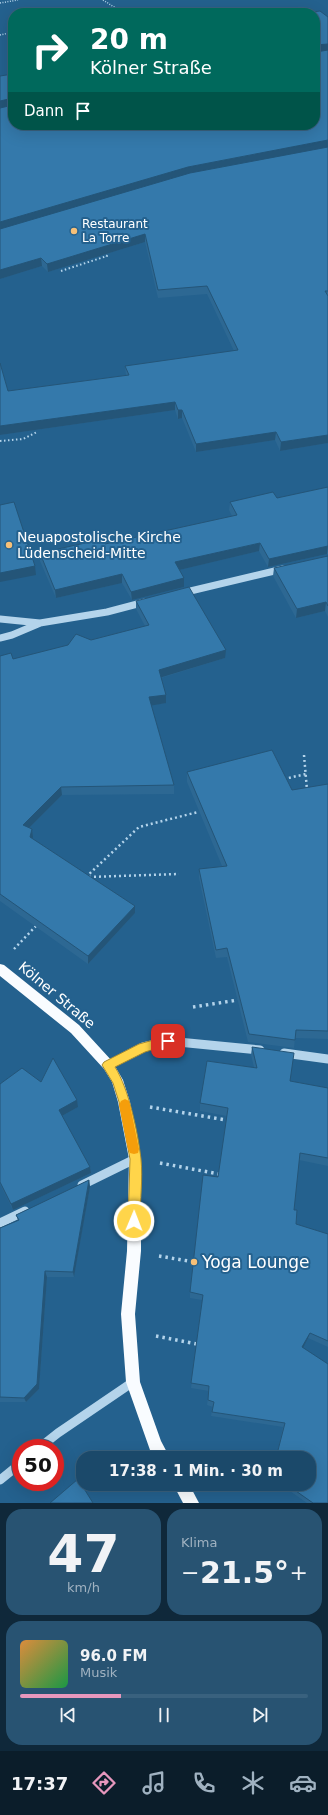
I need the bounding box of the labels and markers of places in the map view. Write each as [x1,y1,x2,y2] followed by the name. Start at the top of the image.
[82,217,148,245] place label: Restaurant La Torre
[69,226,79,236] marker: Restaurant La Torre
[17,529,181,561] place label: Neuapostolische Kirche Lüdenscheid-Mitte
[4,540,14,550] marker: Neuapostolische Kirche Lüdenscheid-Mitte
[151,1024,185,1058] pin
[201,1252,310,1272] place label: Yoga Lounge
[189,1257,199,1267] marker: Yoga Lounge

